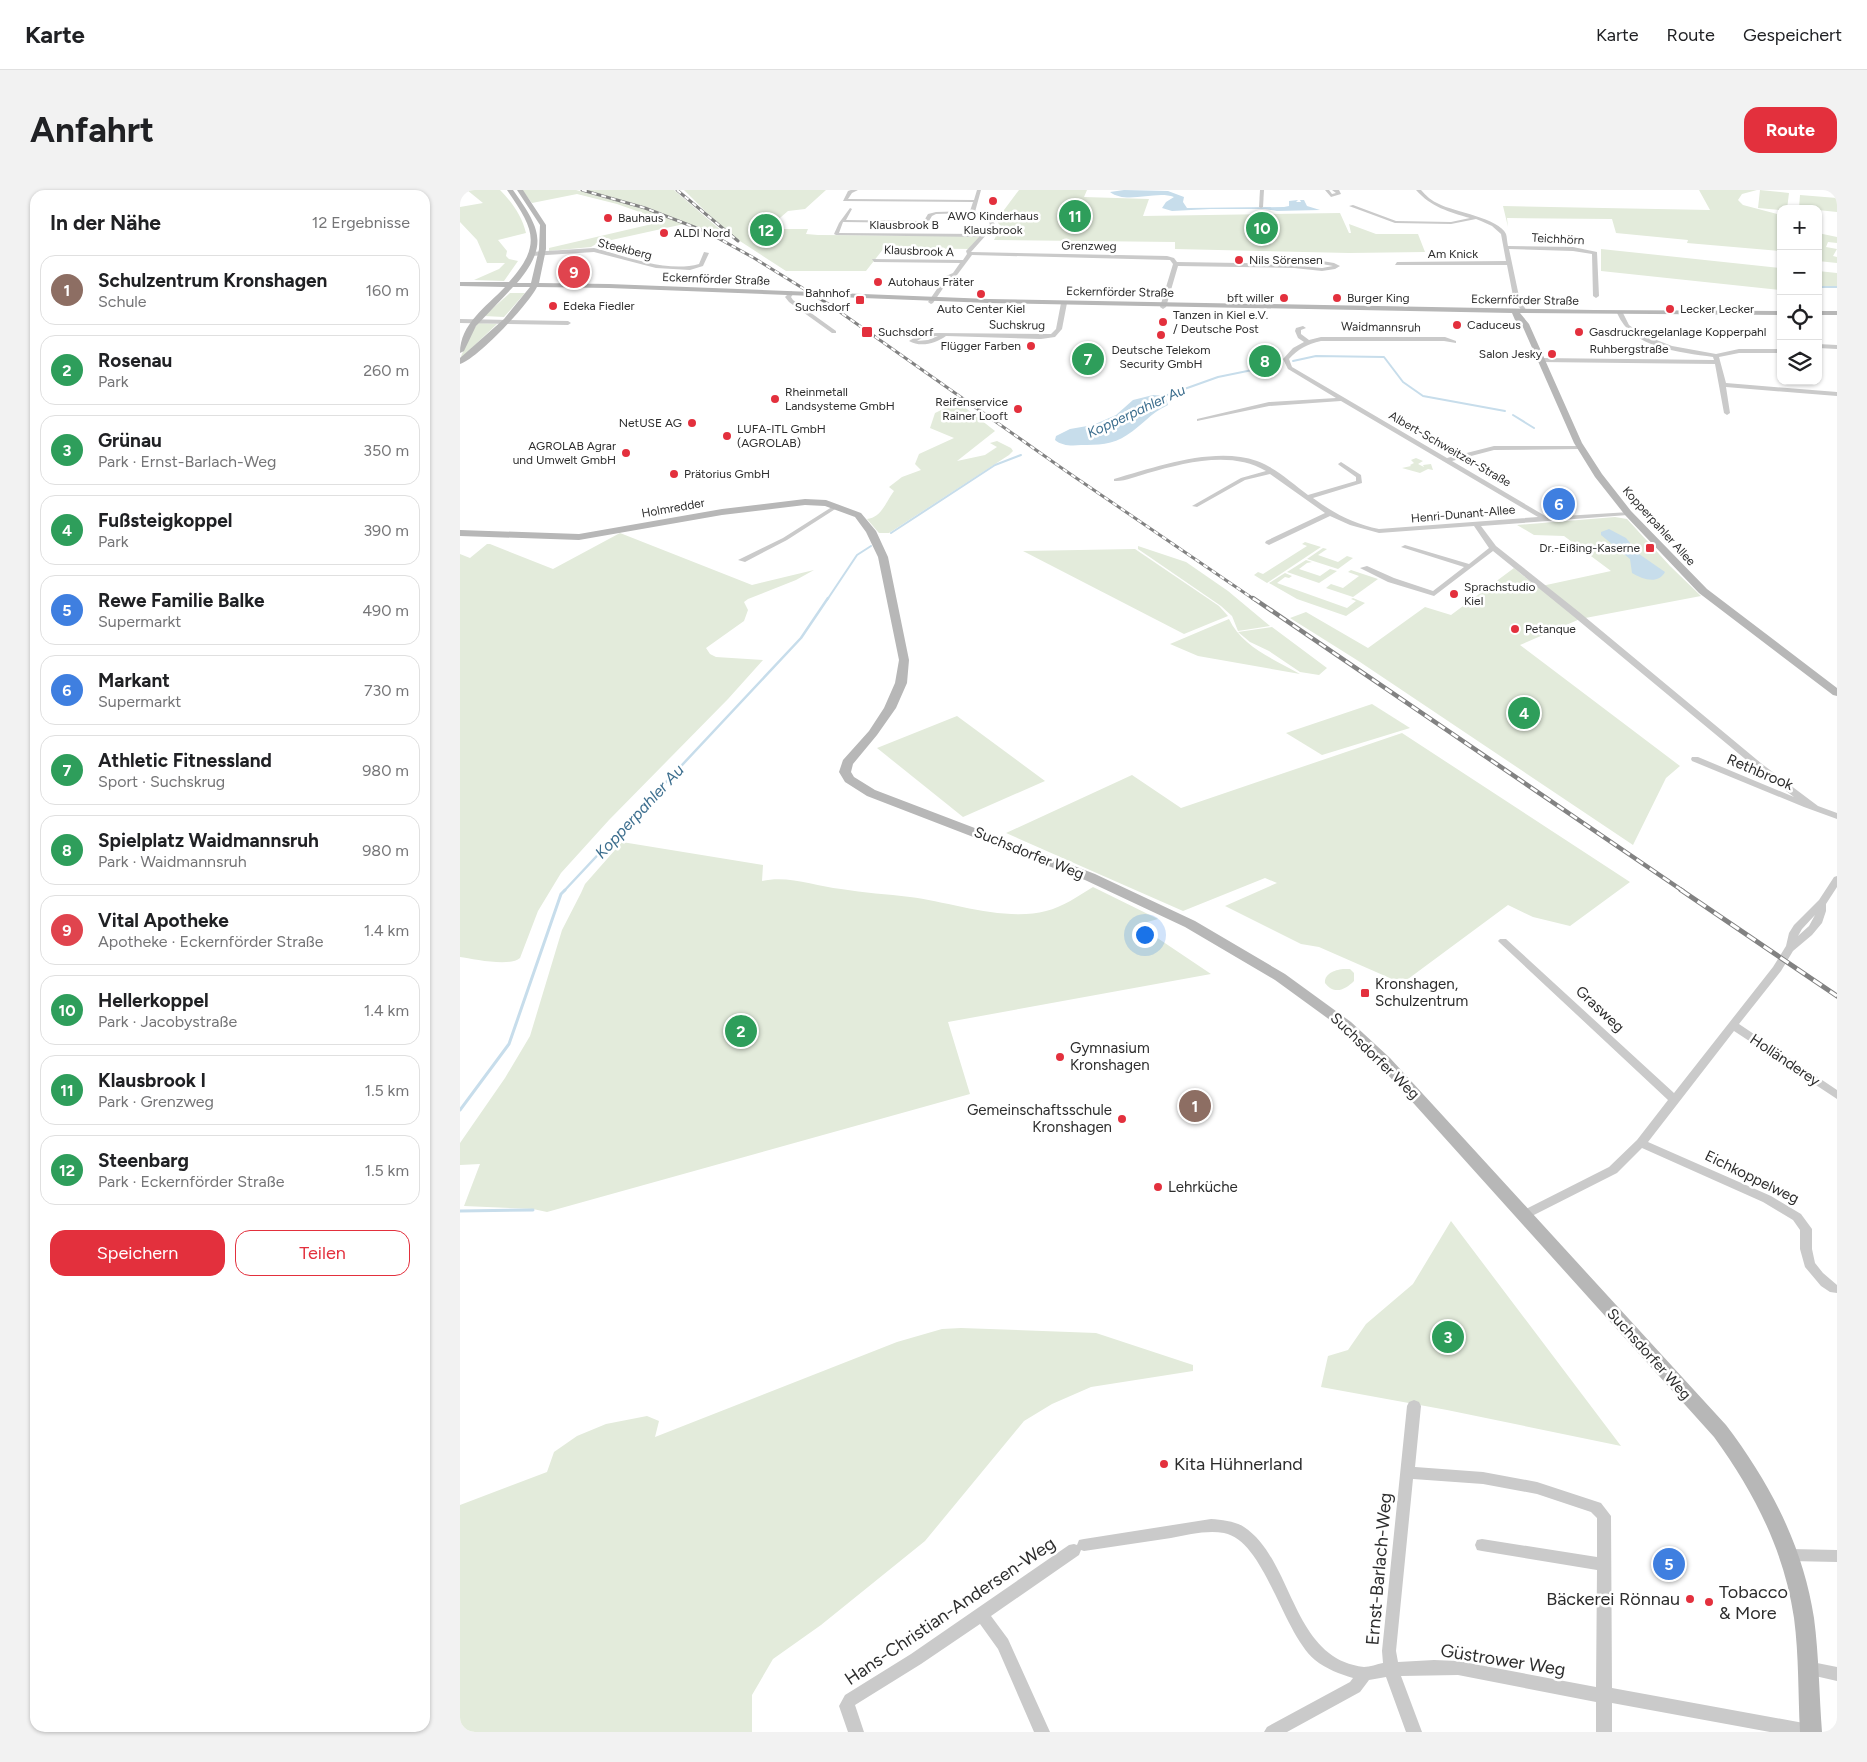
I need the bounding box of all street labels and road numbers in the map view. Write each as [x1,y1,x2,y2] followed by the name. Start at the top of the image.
[869,218,939,232] street label: Klausbrook B
[1531,231,1585,247] street label: Teichhörn
[596,235,654,263] street label: Steekberg
[1061,239,1117,253] street label: Grenzweg
[884,243,954,259] street label: Klausbrook A
[1428,247,1478,261] street label: Am Knick
[662,270,771,288] street label: Eckernförder Straße
[1066,284,1175,300] street label: Eckernförder Straße
[1471,292,1580,308] street label: Eckernförder Straße
[989,318,1045,332] street label: Suchskrug
[1341,319,1421,335] street label: Waidmannsruh
[1589,342,1669,356] street label: Ruhbergstraße
[1387,408,1514,490] street label: Albert-Schweitzer-Straße
[1620,484,1698,569] street label: Kopperpahler Allee
[640,496,706,520] street label: Holmredder
[1410,502,1516,526] street label: Henri-Dunant-Allee
[1724,750,1796,794] street label: Rethbrook
[971,823,1087,883] street label: Suchsdorfer Weg
[1572,982,1628,1036] street label: Grasweg
[1327,1009,1423,1103] street label: Suchsdorfer Weg
[1747,1030,1823,1090] street label: Holländerey
[1702,1146,1802,1208] street label: Eichkoppelweg
[1603,1305,1695,1403] street label: Suchsdorfer Weg
[1361,1492,1397,1646] street label: Ernst-Barlach-Weg
[840,1532,1060,1690] street label: Hans-Christian-Andersen-Weg
[1439,1639,1567,1681] street label: Güstrower Weg

